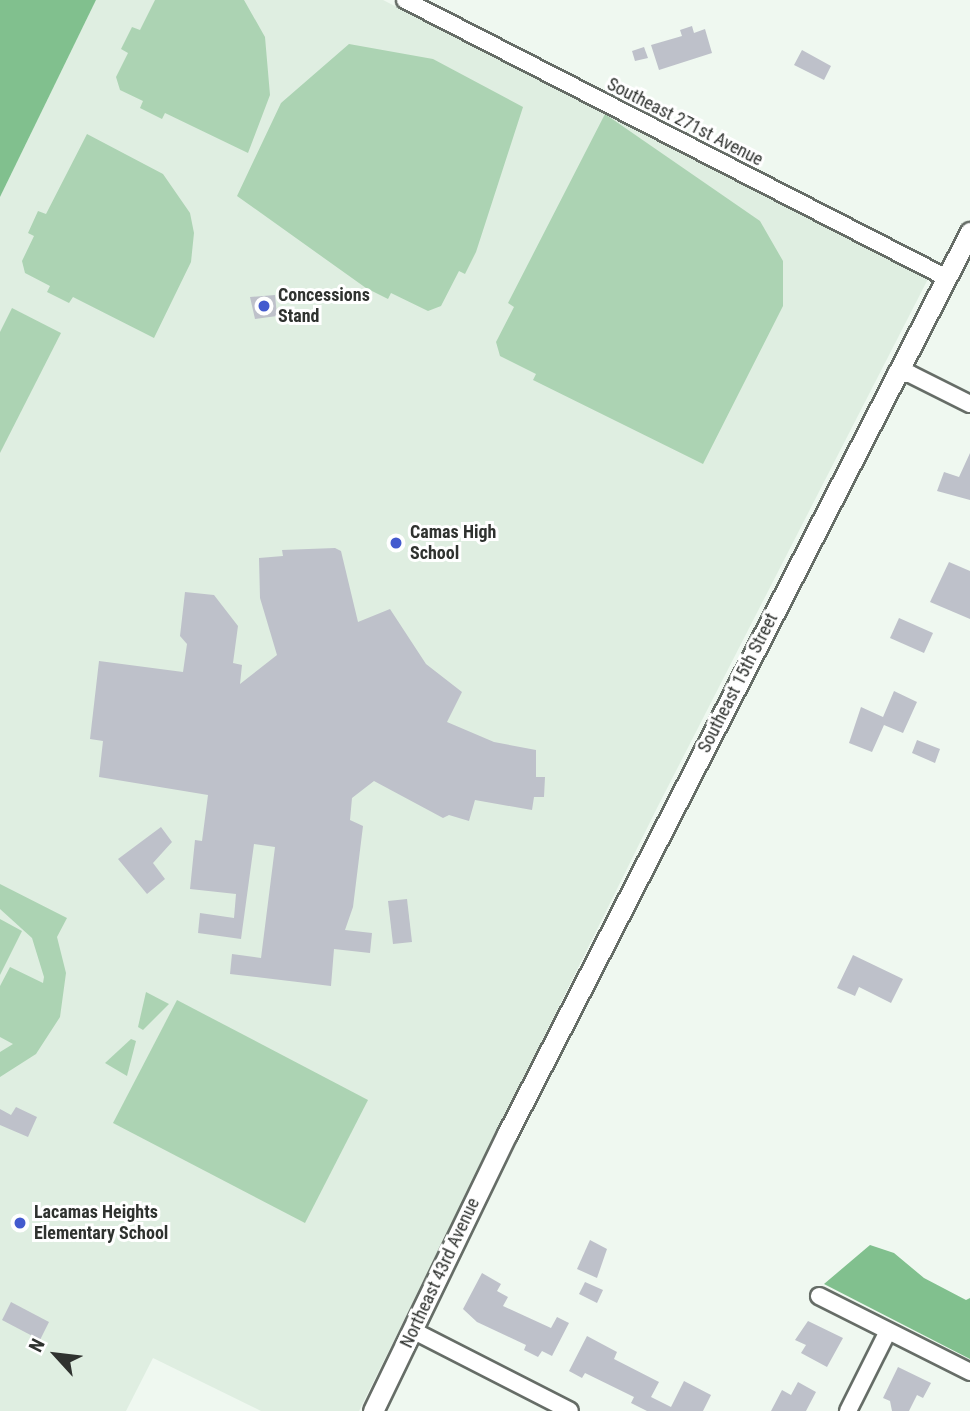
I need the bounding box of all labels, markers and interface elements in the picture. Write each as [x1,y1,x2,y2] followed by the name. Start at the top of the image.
[603,73,767,171] street label: Southeast 271st Avenue
[278,285,370,328] place label: Concessions Stand
[256,298,272,314] marker: Concessions Stand
[410,522,496,564] place label: Camas High School
[388,535,404,551] marker: Camas High School
[693,610,783,756] street label: Southeast 15th Street
[396,1195,484,1351] street label: Northeast 43rd Avenue
[34,1202,168,1244] place label: Lacamas Heights Elementary School
[12,1215,28,1231] marker: Lacamas Heights Elementary School
[21,1320,91,1390] north arrow
[24,1335,50,1356] text: N

